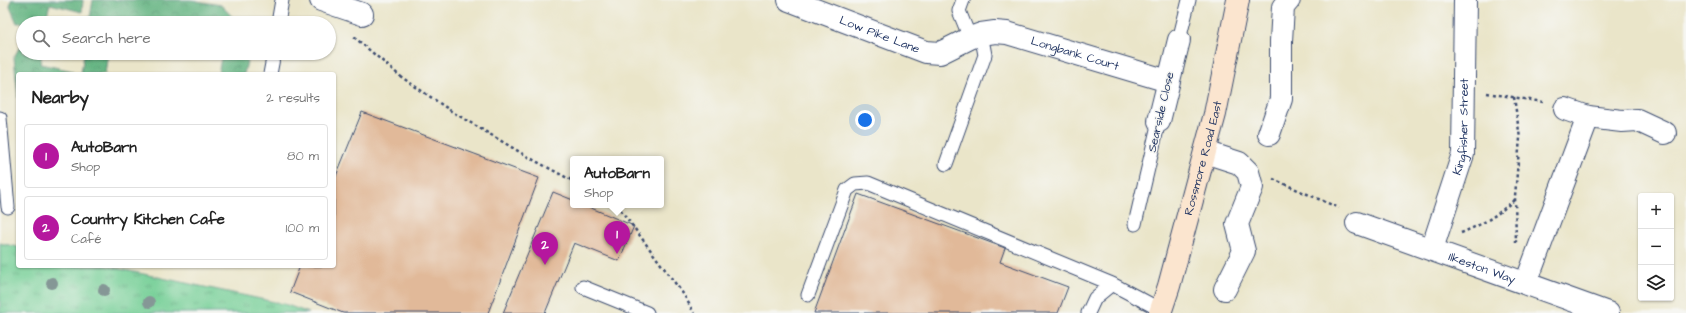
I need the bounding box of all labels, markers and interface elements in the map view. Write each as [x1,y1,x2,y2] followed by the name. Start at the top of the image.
[837,11,923,58] street label: Low Pike Lane
[16,16,336,60] search box
[30,27,52,49] icon: search
[62,28,151,49] text: Search here
[1029,32,1121,74] street label: Longbank Court
[1144,70,1179,154] street label: Searside Close
[1448,78,1472,177] street label: Kingfisher Street
[32,86,89,110] text: Nearby
[266,89,320,107] text: 2 results
[1180,99,1226,217] street label: Rossmore Road East
[855,110,875,130] your location
[71,137,137,158] text: AutoBarn
[45,147,47,165] text: 1
[287,147,319,165] text: 80 m
[570,156,664,208] popup
[71,158,100,176] text: Shop
[584,163,650,184] text: AutoBarn
[584,184,613,202] text: Shop
[1638,193,1674,301] map controls
[1638,193,1674,229] button: +
[71,209,225,230] text: Country Kitchen Cafe
[42,219,50,237] text: 2
[286,219,319,237] text: 100 m
[604,221,630,254] pin: 1
[1638,229,1674,265] button: −
[71,230,102,248] text: Café
[532,232,558,265] pin: 2
[1446,248,1518,289] street label: Ilkeston Way
[1638,265,1674,301] button: layers

